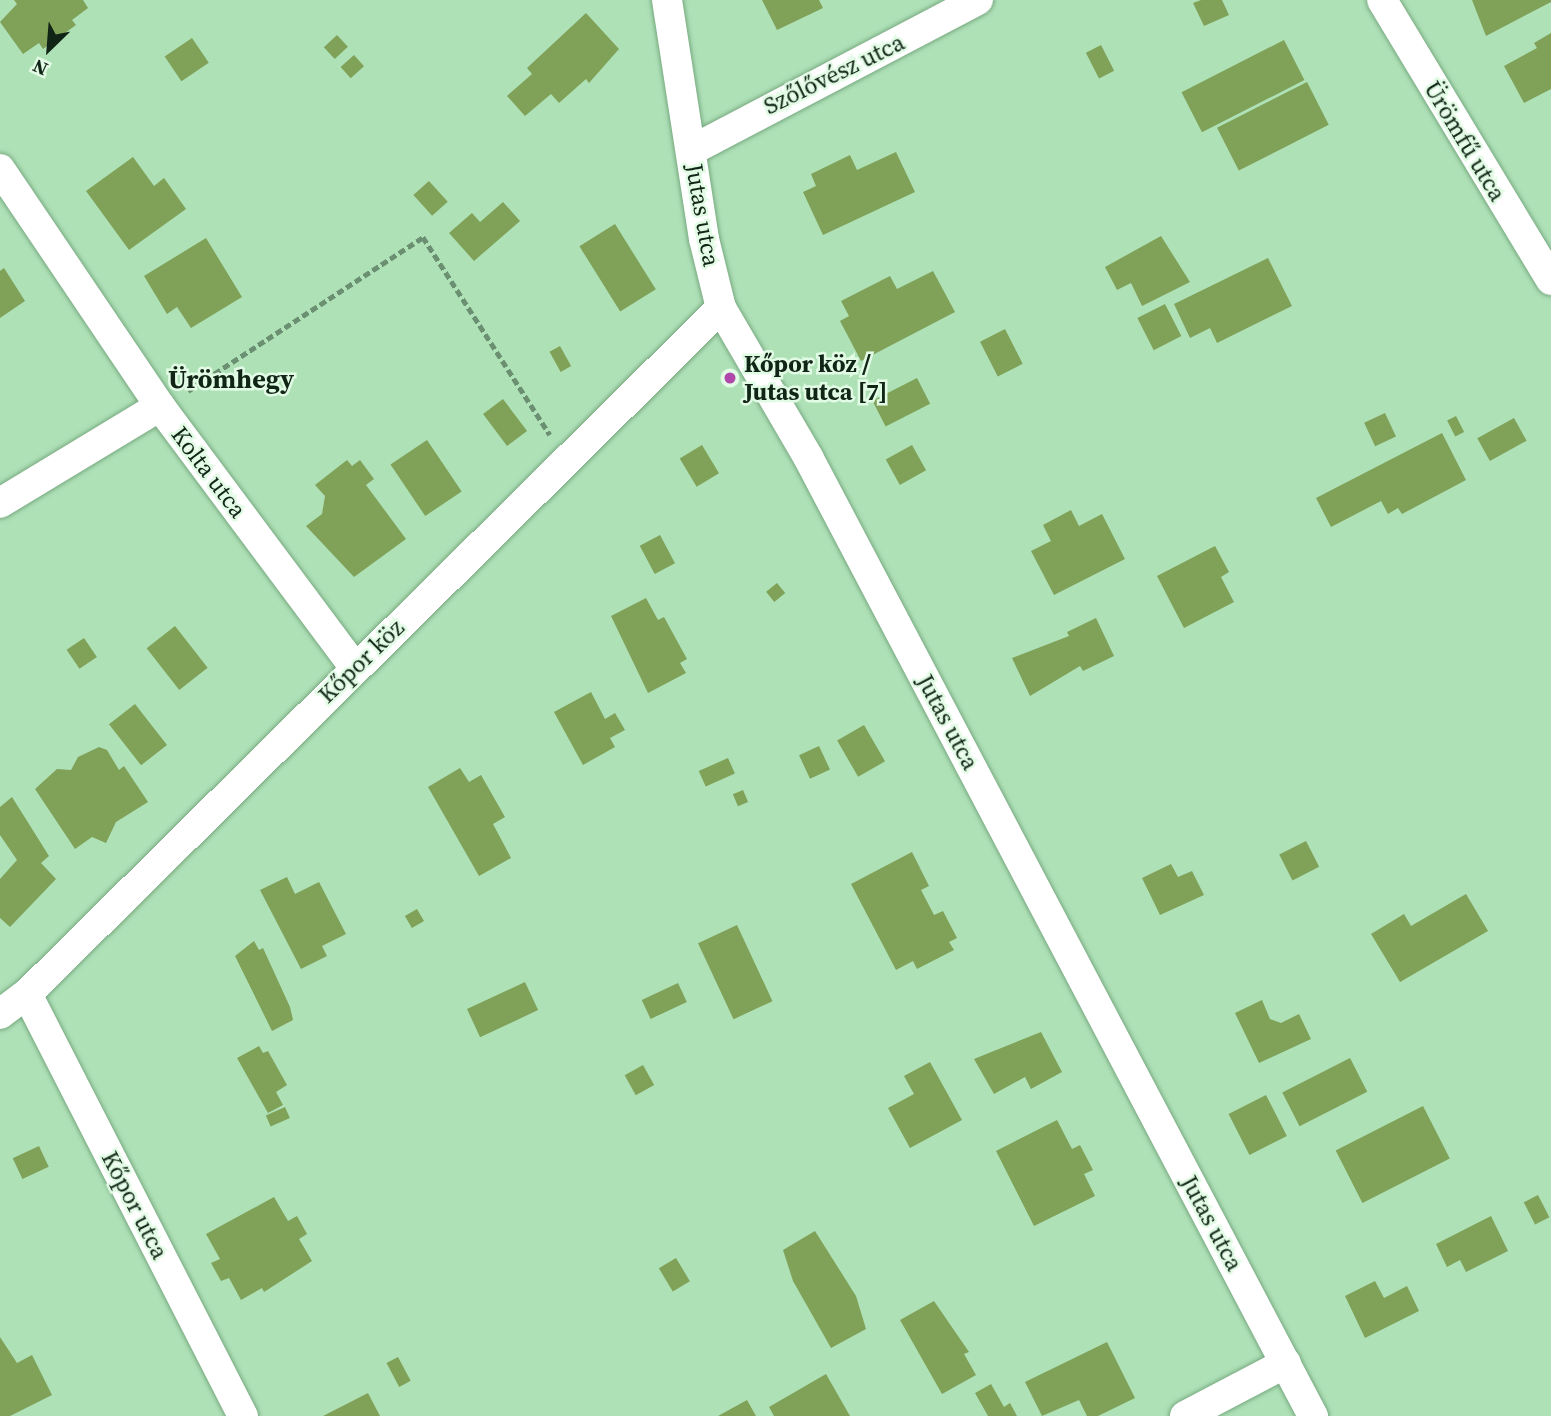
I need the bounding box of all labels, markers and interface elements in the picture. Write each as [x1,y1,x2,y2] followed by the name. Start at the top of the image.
[14,14,84,84] north arrow
[759,28,909,120] street label: Szőlővész utca
[28,53,52,83] text: N
[1418,76,1512,206] street label: Ürömfű utca
[680,161,726,269] street label: Jutas utca
[744,350,887,406] place label: Kőpor köz / Jutas utca [7]
[168,364,294,396] district label: Ürömhegy
[722,370,738,386] marker: Kőpor köz / Jutas utca [7]
[165,421,253,523] street label: Kolta utca
[312,613,410,709] street label: Kőpor köz
[911,669,985,775] street label: Jutas utca
[96,1146,174,1264] street label: Kőpor utca
[1175,1170,1249,1276] street label: Jutas utca

